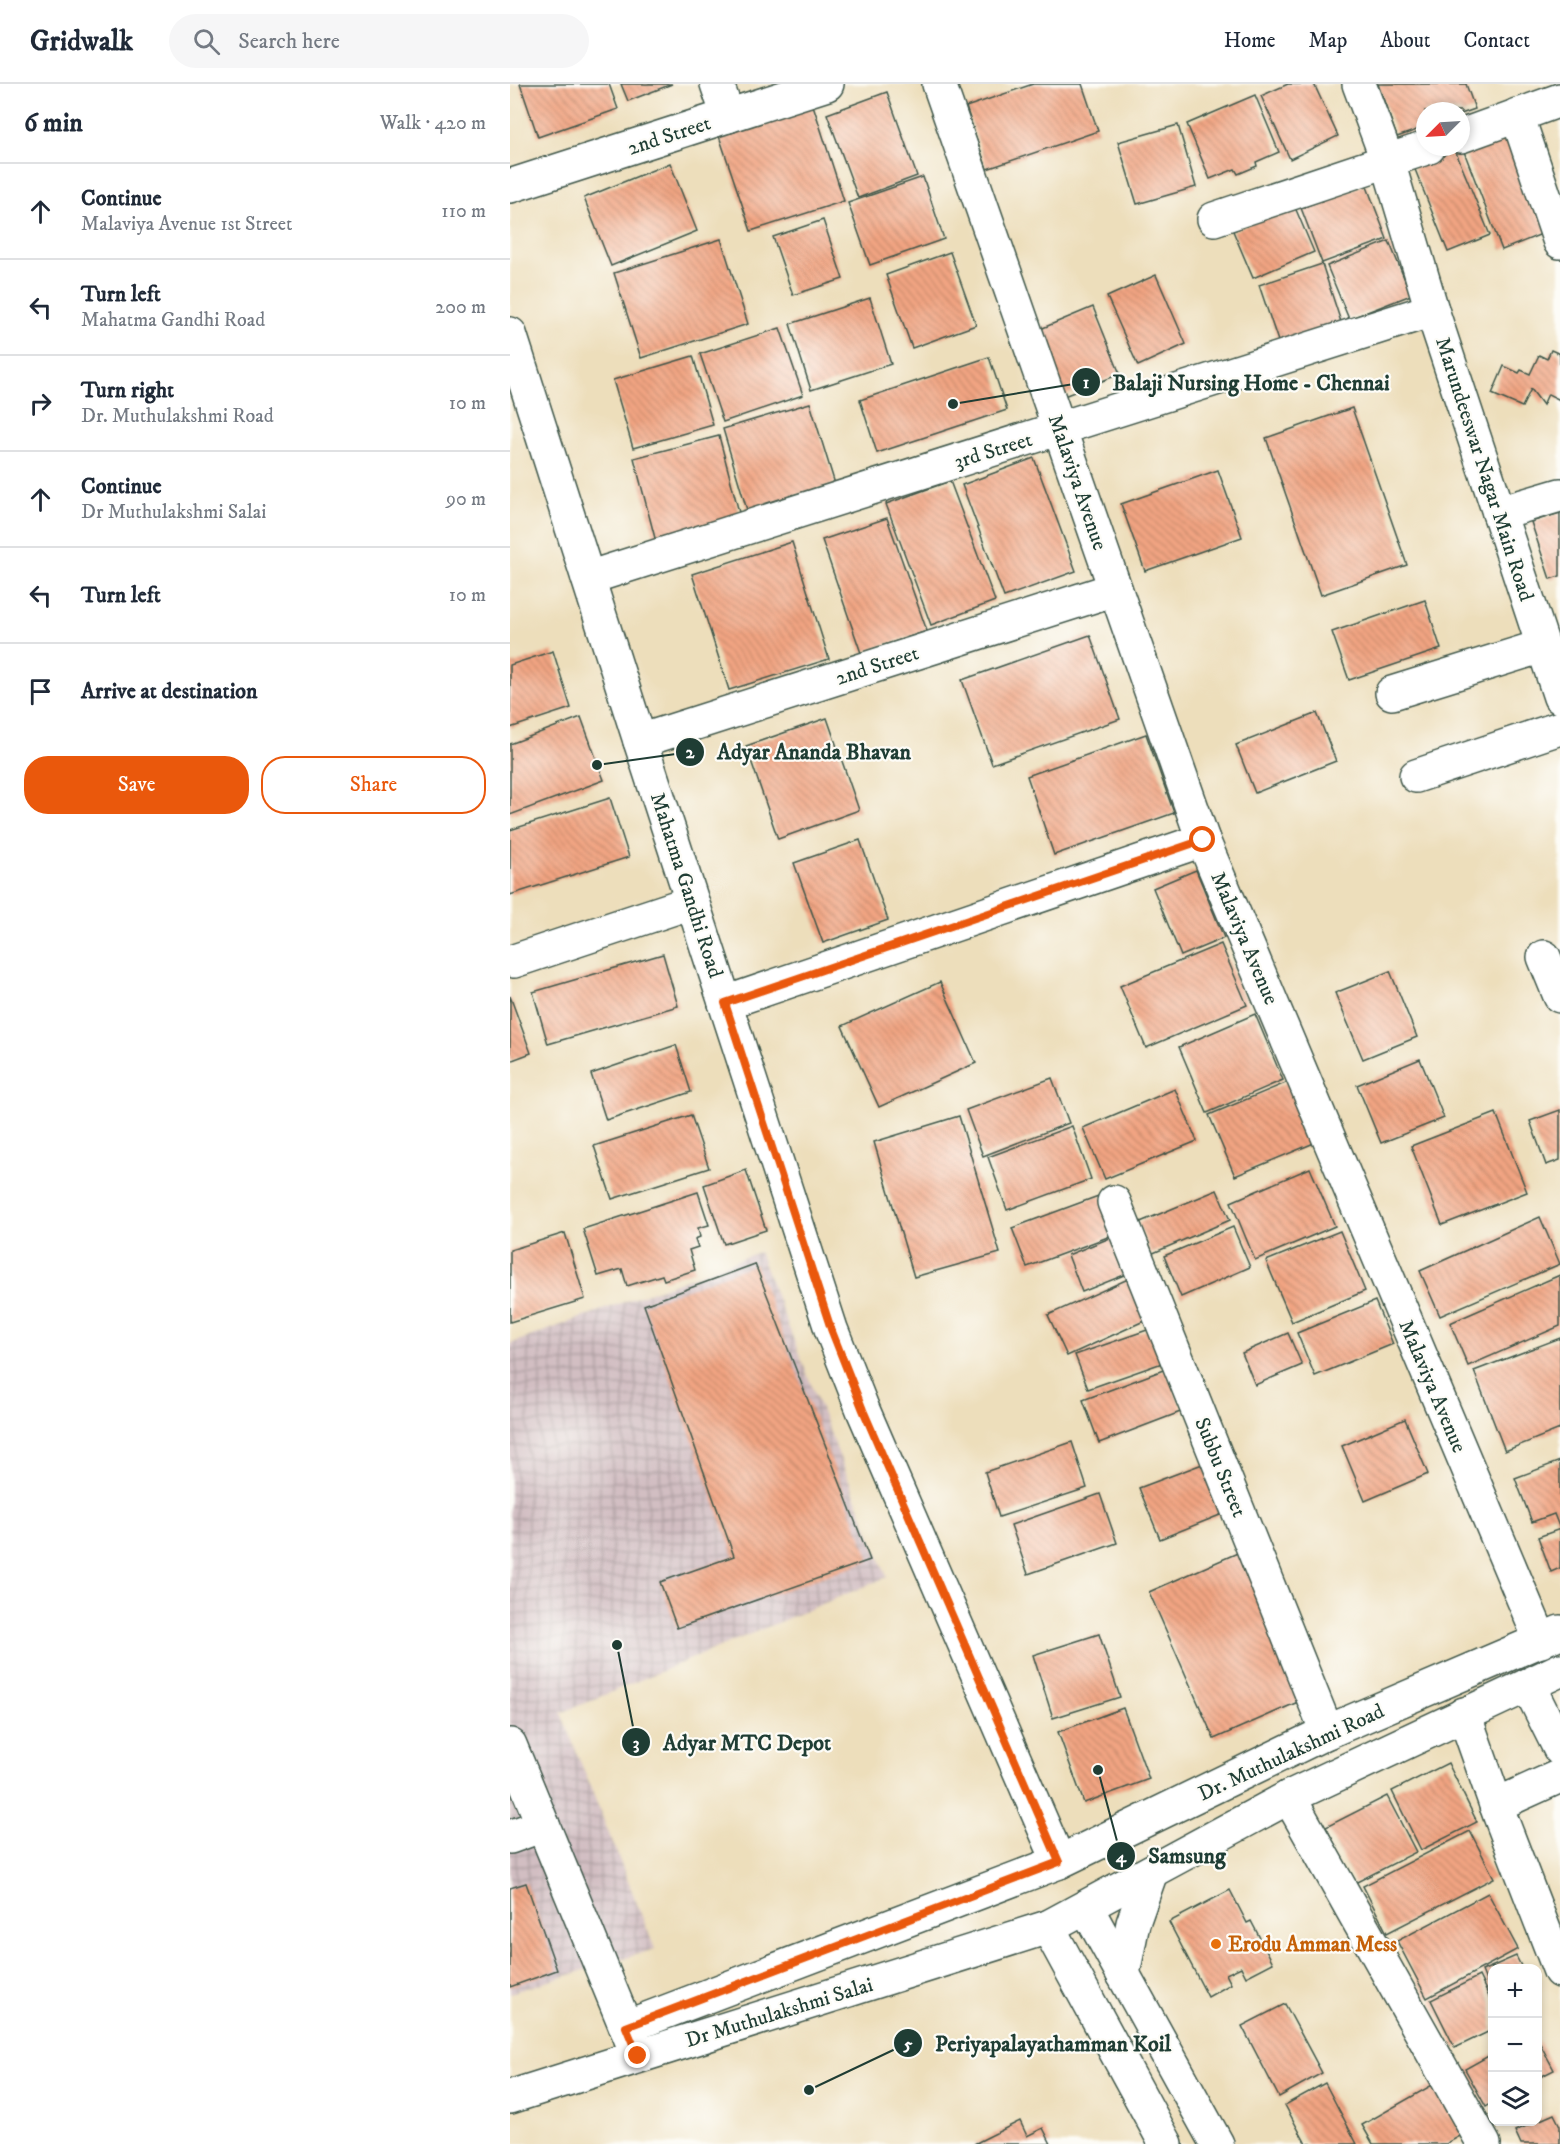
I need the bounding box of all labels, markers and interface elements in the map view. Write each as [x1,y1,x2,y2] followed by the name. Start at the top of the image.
[169,14,589,68] search box
[30,24,133,59] text: Gridwalk
[190,25,223,58] icon: search
[238,28,340,55] text: Search here
[1224,28,1276,54] text: Home
[1309,28,1347,54] text: Map
[1380,28,1431,54] text: About
[1464,28,1530,54] text: Contact
[1416,102,1470,156] north arrow
[24,107,83,140] text: 6 min
[624,110,714,162] street label: 2nd Street
[380,111,486,136] text: Walk · 420 m
[81,185,162,212] text: Continue
[24,195,57,228] icon: ahead
[441,199,486,224] text: 110 m
[81,212,292,237] text: Malaviya Avenue 1st Street
[81,281,161,308] text: Turn left
[24,291,57,324] icon: left
[435,295,486,320] text: 200 m
[81,308,265,333] text: Mahatma Gandhi Road
[1429,334,1539,605] street label: Marundeeswar Nagar Main Road
[1071,362,1402,402] callout: Balaji Nursing Home - Chennai
[1112,370,1390,398] text: Balaji Nursing Home - Chennai
[1083,372,1090,394] text: 1
[81,377,174,404] text: Turn right
[24,387,57,420] icon: right
[449,391,486,416] text: 10 m
[81,404,274,429] text: Dr. Muthulakshmi Road
[1042,411,1113,554] street label: Malaviya Avenue
[951,427,1036,475] street label: 3rd Street
[81,473,162,500] text: Continue
[24,483,57,516] icon: ahead
[446,487,486,512] text: 90 m
[81,500,266,525] text: Dr Muthulakshmi Salai
[24,579,57,612] icon: left
[81,582,161,609] text: Turn left
[449,583,486,608] text: 10 m
[832,640,922,692] street label: 2nd Street
[24,675,57,708] icon: arrive
[81,678,258,705] text: Arrive at destination
[675,732,923,772] callout: Adyar Ananda Bhavan
[716,739,912,766] text: Adyar Ananda Bhavan
[686,742,696,764] text: 2
[24,756,249,814] button: Save
[261,756,486,814] button: Share
[644,789,728,982] street label: Mahatma Gandhi Road
[1189,826,1215,852] route start
[1204,868,1284,1009] street label: Malaviya Avenue
[1392,1316,1472,1457] street label: Malaviya Avenue
[1188,1414,1252,1521] street label: Subbu Street
[1194,1698,1389,1807] street label: Dr. Muthulakshmi Road
[621,1722,843,1762] callout: Adyar MTC Depot
[662,1730,831,1757] text: Adyar MTC Depot
[633,1733,640,1755] text: 3
[1106,1836,1238,1876] callout: Samsung
[1148,1843,1227,1870] text: Samsung
[1115,1846,1127,1868] text: 4
[1228,1932,1397,1958] place label: Erodu Amman Mess
[1209,1937,1223,1951] marker: Erodu Amman Mess
[1488,1964,1542,2126] map controls
[1488,1964,1542,2018] button: +
[682,1972,876,2054] street label: Dr Muthulakshmi Salai
[1488,2018,1542,2072] button: −
[893,2023,1183,2063] callout: Periyapalayathamman Koil
[935,2031,1171,2058] text: Periyapalayathamman Koil
[903,2034,913,2056] text: 5
[624,2042,650,2068] route end
[1488,2072,1542,2126] button: layers

